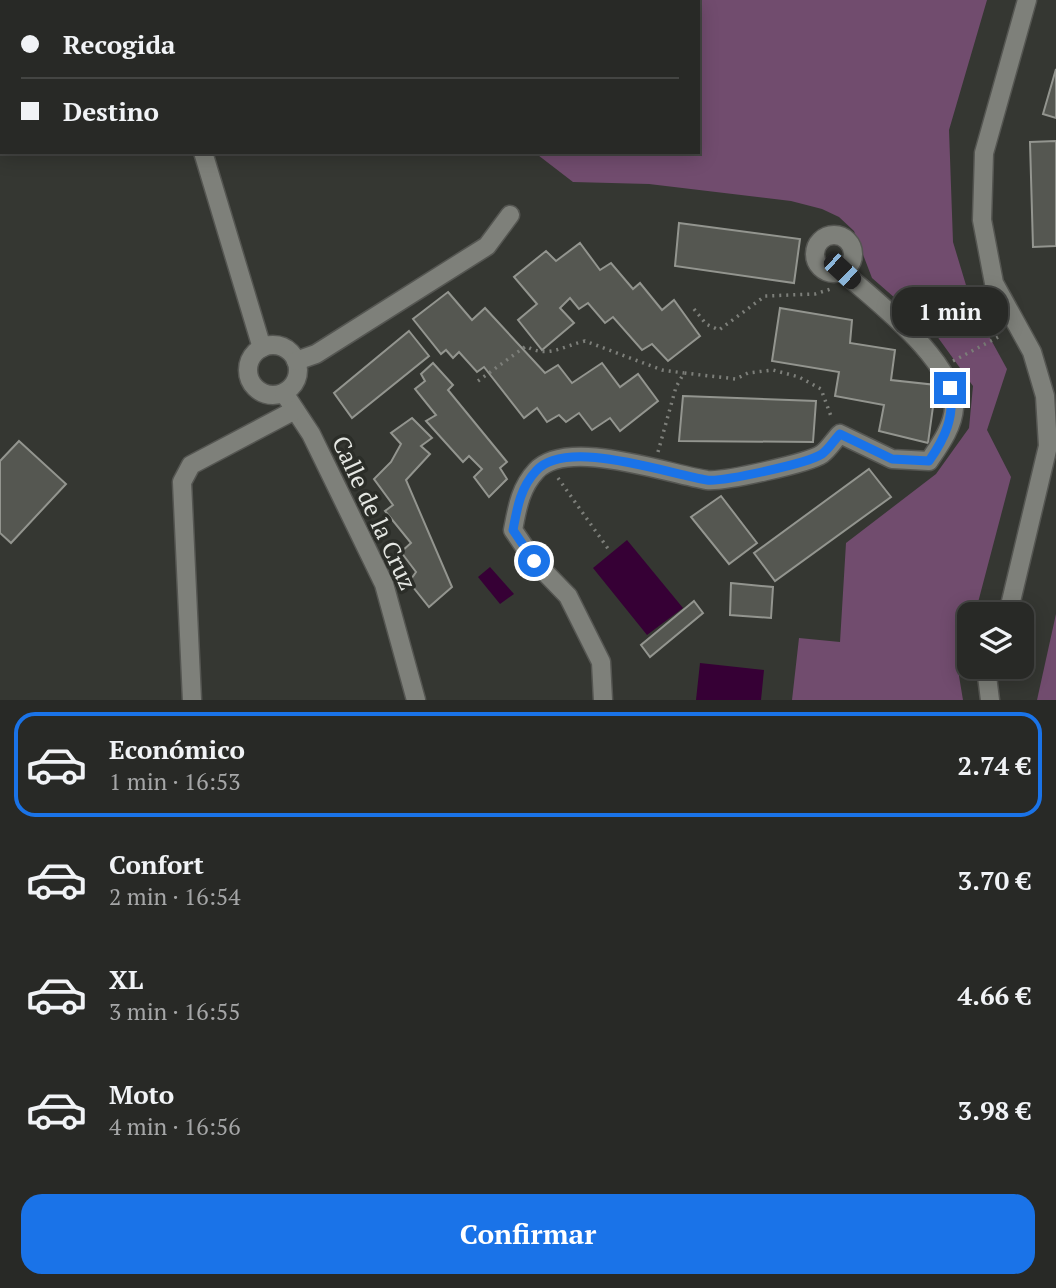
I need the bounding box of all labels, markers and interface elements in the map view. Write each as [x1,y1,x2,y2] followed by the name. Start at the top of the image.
[63,27,175,61] text: Recogida
[63,94,159,128] text: Destino
[820,249,865,293] car
[892,286,1008,336] callout: 1 min
[919,296,981,327] text: 1 min
[934,372,966,404] route end
[325,430,425,595] street label: Calle de la Cruz
[518,545,550,577] route start
[957,602,1034,679] map controls
[957,602,1034,679] button: layers
[109,732,245,766] text: Económico
[25,733,88,796] icon: car
[958,748,1031,782] text: 2.74 €
[109,766,241,797] text: 1 min · 16:53
[109,847,204,881] text: Confort
[25,848,88,911] icon: car
[958,863,1031,897] text: 3.70 €
[109,881,241,912] text: 2 min · 16:54
[109,962,143,996] text: XL
[25,963,88,1026] icon: car
[958,978,1031,1012] text: 4.66 €
[109,996,241,1027] text: 3 min · 16:55
[109,1077,174,1111] text: Moto
[25,1078,88,1141] icon: car
[958,1093,1031,1127] text: 3.98 €
[109,1111,241,1142] text: 4 min · 16:56
[21,1194,1035,1274] button: Confirmar

